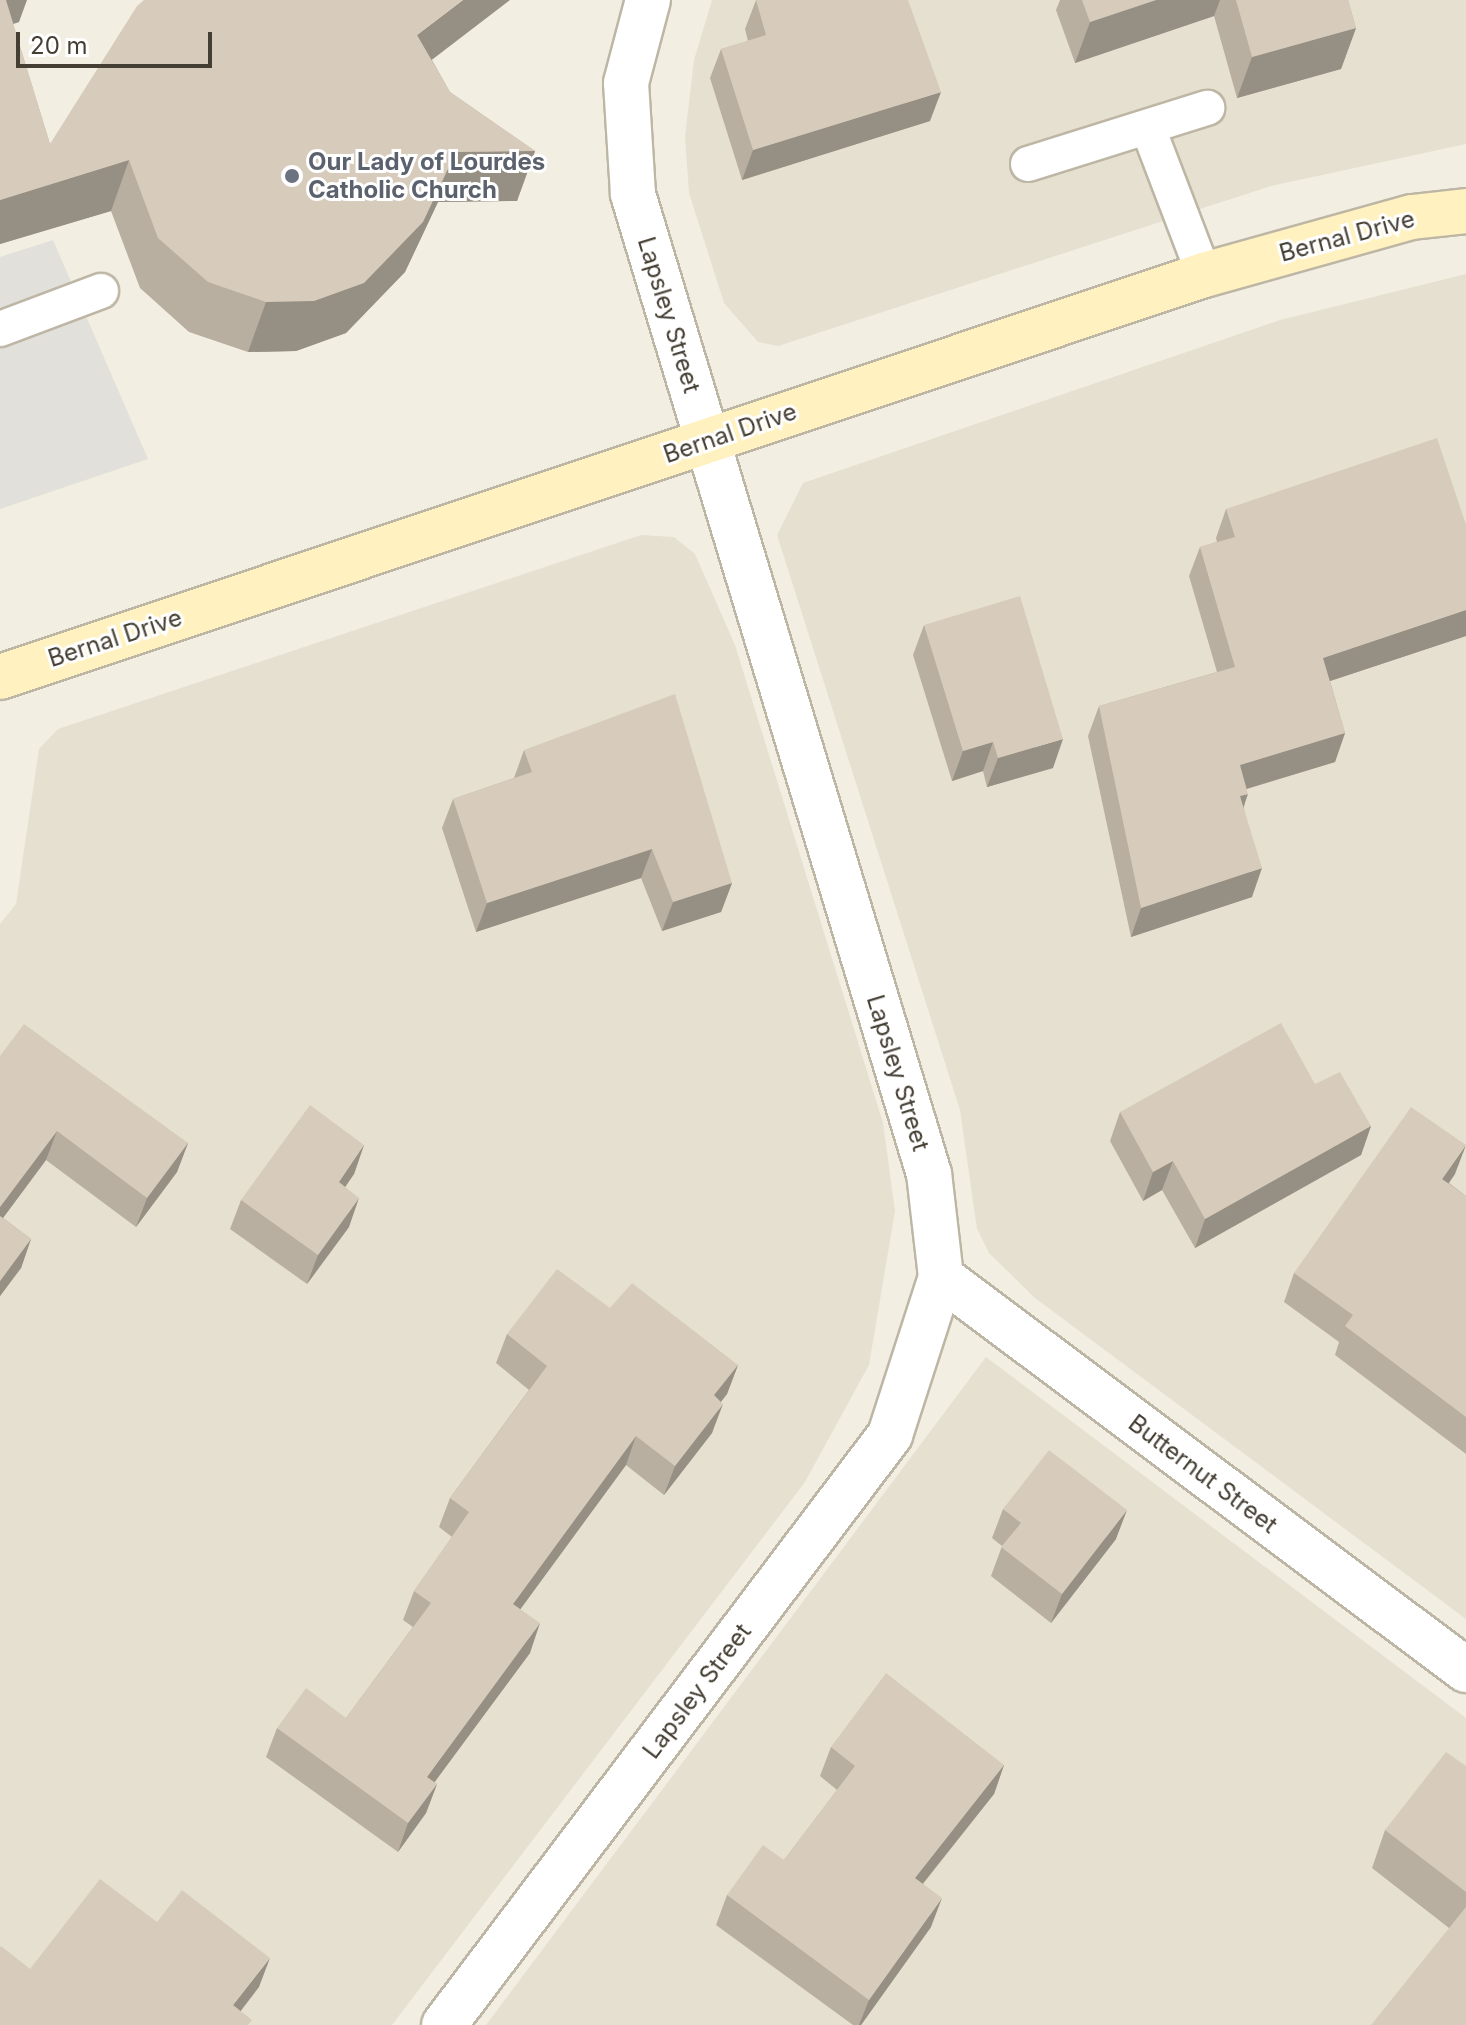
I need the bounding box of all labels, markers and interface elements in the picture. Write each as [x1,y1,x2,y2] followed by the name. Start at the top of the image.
[20,16,216,66] scale bar
[30,31,88,60] text: 20 m
[308,148,545,204] place label: Our Lady of Lourdes Catholic Church
[283,167,301,185] marker: Our Lady of Lourdes Catholic Church
[1276,204,1418,268] street label: Bernal Drive
[632,233,706,397] street label: Lapsley Street
[660,397,800,469] street label: Bernal Drive
[45,603,185,673] street label: Bernal Drive
[861,991,935,1155] street label: Lapsley Street
[1123,1409,1283,1539] street label: Butternut Street
[637,1618,757,1764] street label: Lapsley Street

